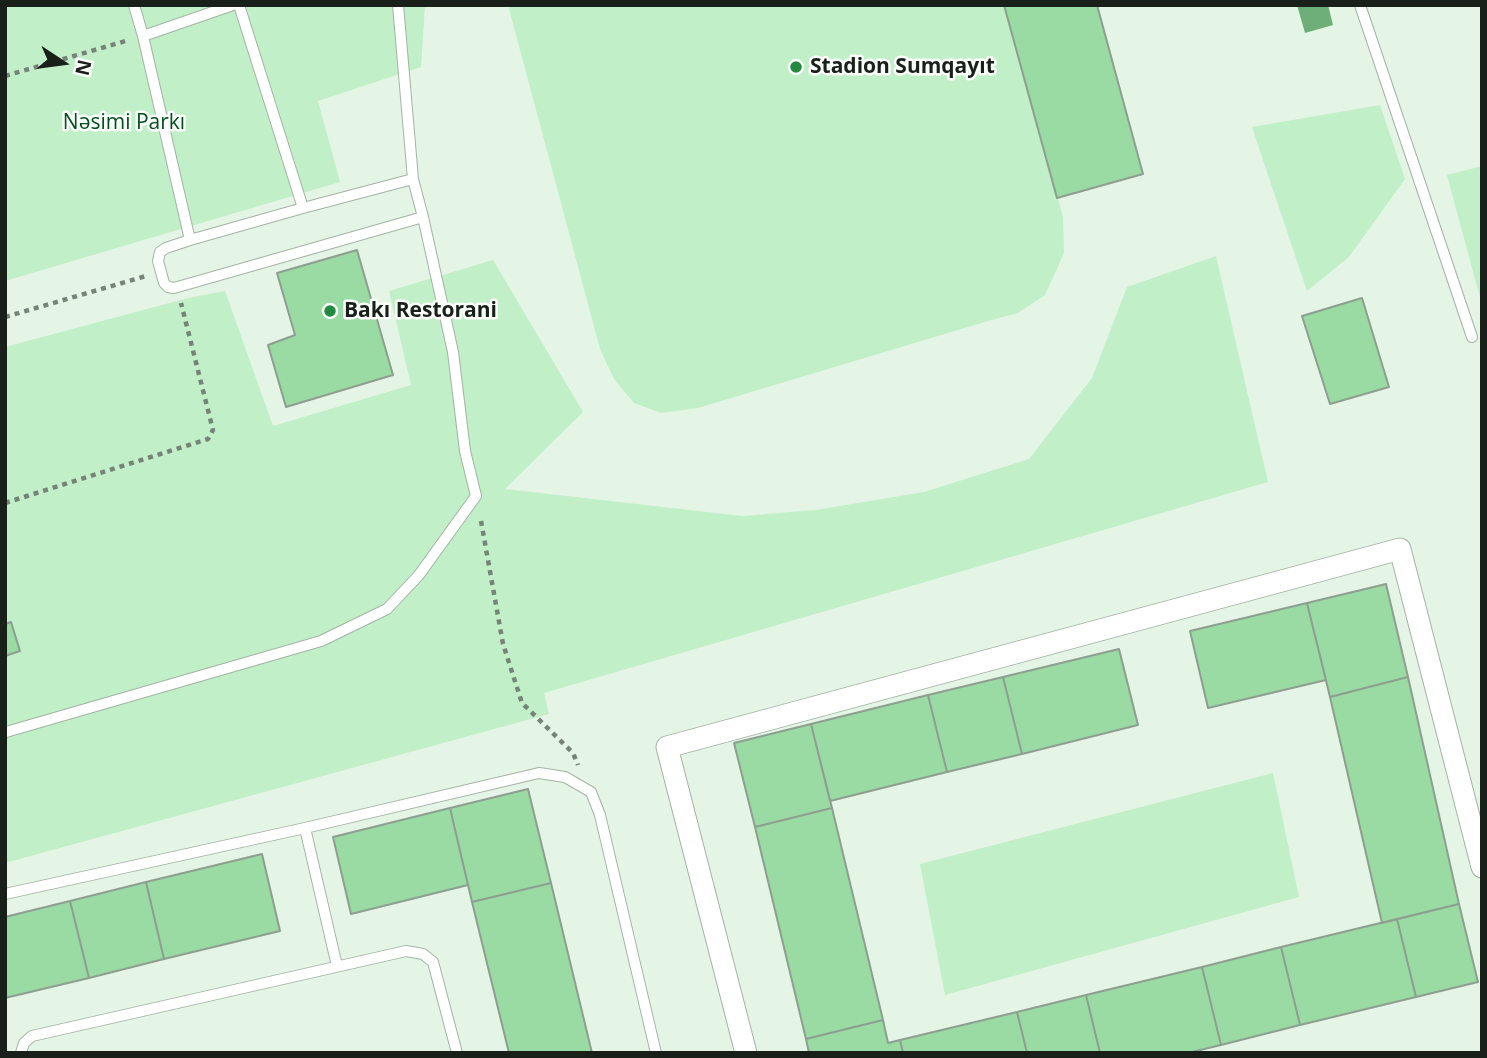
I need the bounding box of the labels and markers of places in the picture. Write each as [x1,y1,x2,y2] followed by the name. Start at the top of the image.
[810,54,995,80] place label: Stadion Sumqayıt
[788,59,804,75] marker: Stadion Sumqayıt
[344,298,497,324] place label: Bakı Restorani
[322,303,338,319] marker: Bakı Restorani

